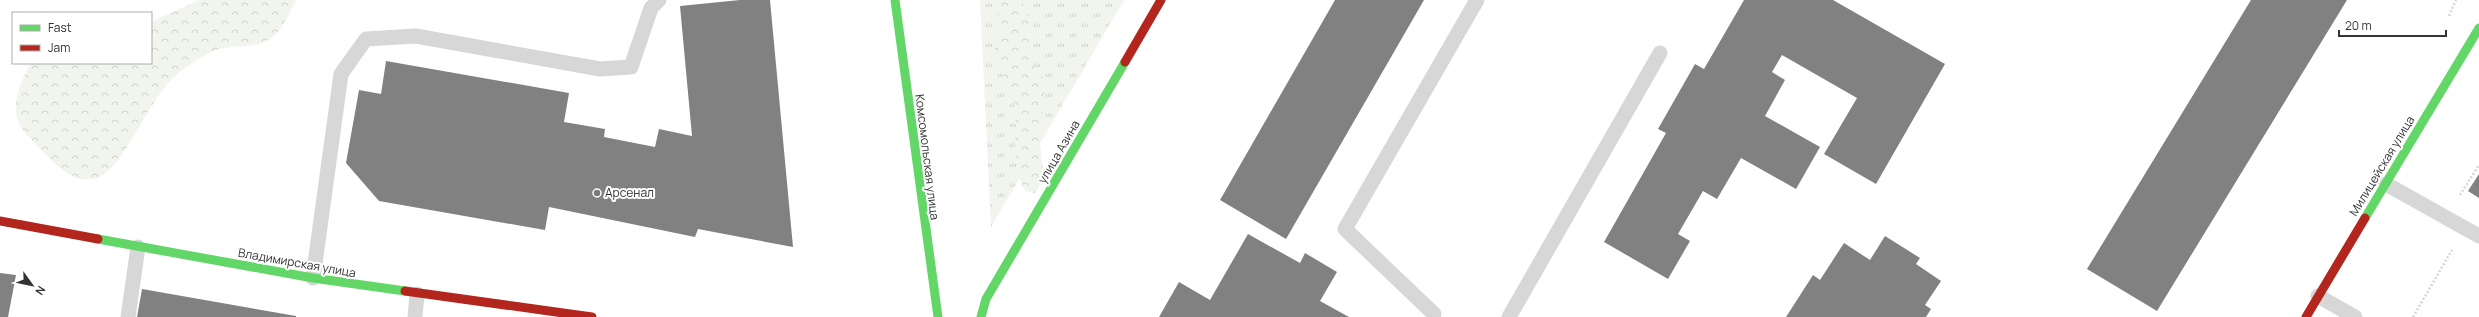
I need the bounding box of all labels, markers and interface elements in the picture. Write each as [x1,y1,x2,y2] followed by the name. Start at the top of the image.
[12,12,152,64] legend
[2339,12,2446,38] scale bar
[2345,17,2372,34] text: 20 m
[48,19,72,36] text: Fast
[48,39,70,56] text: Jam
[911,93,944,221] street label: Комсомольская улица
[2345,112,2418,219] street label: Милицейская улица
[1034,117,1084,187] street label: улица Азина
[605,184,654,201] place label: Арсенал
[592,188,602,198] marker: Арсенал
[237,244,357,281] street label: Владимирская улица
[12,265,52,305] north arrow
[32,283,49,298] text: N

